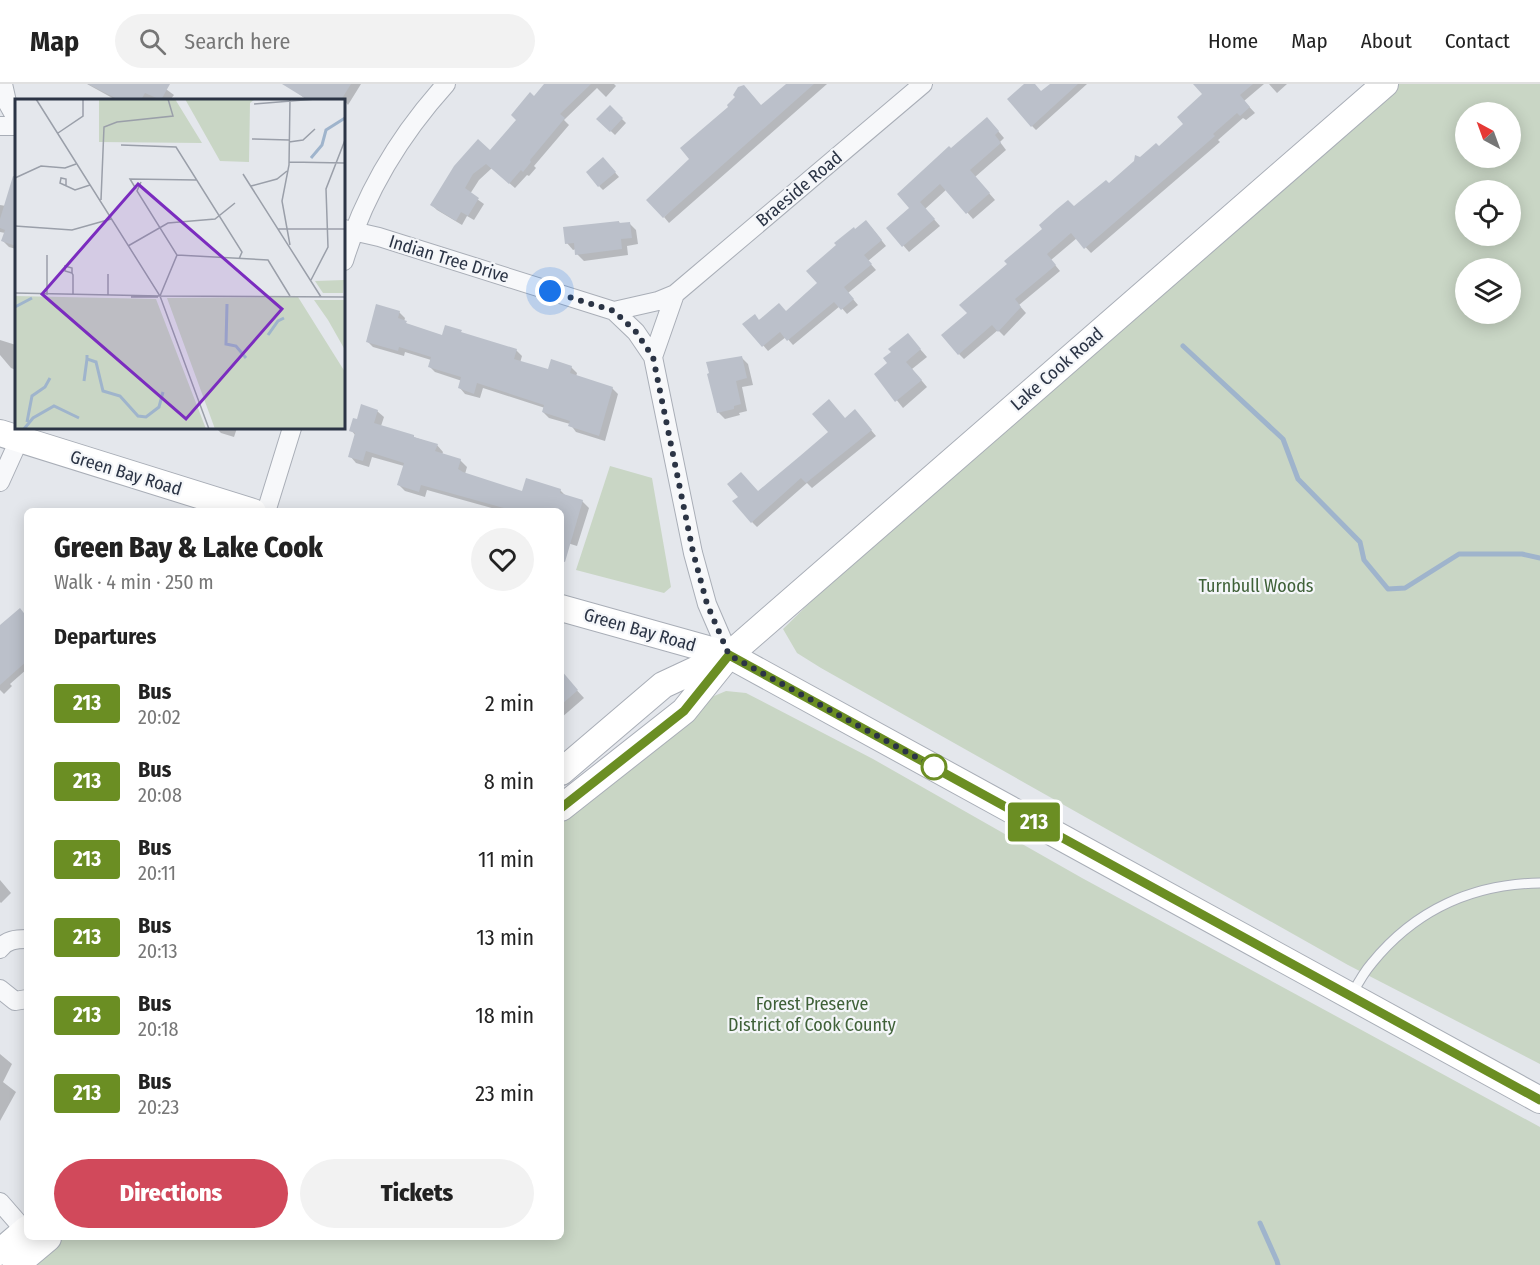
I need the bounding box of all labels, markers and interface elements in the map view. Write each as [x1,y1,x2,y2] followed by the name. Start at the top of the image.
[115,14,535,68] search box
[30,25,79,58] text: Map
[136,25,169,58] icon: search
[184,28,290,55] text: Search here
[1208,28,1258,54] text: Home
[1291,28,1328,54] text: Map
[1361,28,1412,54] text: About
[1445,28,1510,54] text: Contact
[15,99,345,429] inset map
[1455,102,1521,168] north arrow
[1455,102,1521,324] map controls
[751,147,847,231] street label: Braeside Road
[1455,180,1521,246] button: locate
[386,230,512,288] street label: Indian Tree Drive
[1455,258,1521,324] button: layers
[535,276,565,306] your location
[1006,323,1108,415] street label: Lake Cook Road
[68,446,184,500] street label: Green Bay Road
[471,528,534,591] button: heart
[54,531,323,564] text: Green Bay & Lake Cook
[54,570,214,594] text: Walk · 4 min · 250 m
[1198,575,1314,597] park label: Turnbull Woods
[581,603,699,657] street label: Green Bay Road
[54,623,156,650] text: Departures
[138,678,171,705] text: Bus
[73,690,101,716] text: 213
[485,690,534,717] text: 2 min
[138,705,181,729] text: 20:02
[921,754,947,780] unlabelled marker
[138,756,171,783] text: Bus
[73,768,101,794] text: 213
[484,768,534,795] text: 8 min
[138,783,182,807] text: 20:08
[1000,802,1068,842] line badge: 213
[1020,809,1048,835] text: 213
[138,834,171,861] text: Bus
[73,846,101,872] text: 213
[478,846,534,873] text: 11 min
[138,861,176,885] text: 20:11
[138,912,171,939] text: Bus
[73,924,101,950] text: 213
[476,924,534,951] text: 13 min
[138,939,177,963] text: 20:13
[138,990,171,1017] text: Bus
[728,993,896,1036] park label: Forest Preserve District of Cook County
[73,1002,101,1028] text: 213
[475,1002,534,1029] text: 18 min
[138,1017,178,1041] text: 20:18
[138,1068,171,1095] text: Bus
[73,1080,101,1106] text: 213
[475,1080,534,1107] text: 23 min
[138,1095,179,1119] text: 20:23
[54,1159,288,1228] button: Directions
[300,1159,534,1228] button: Tickets

